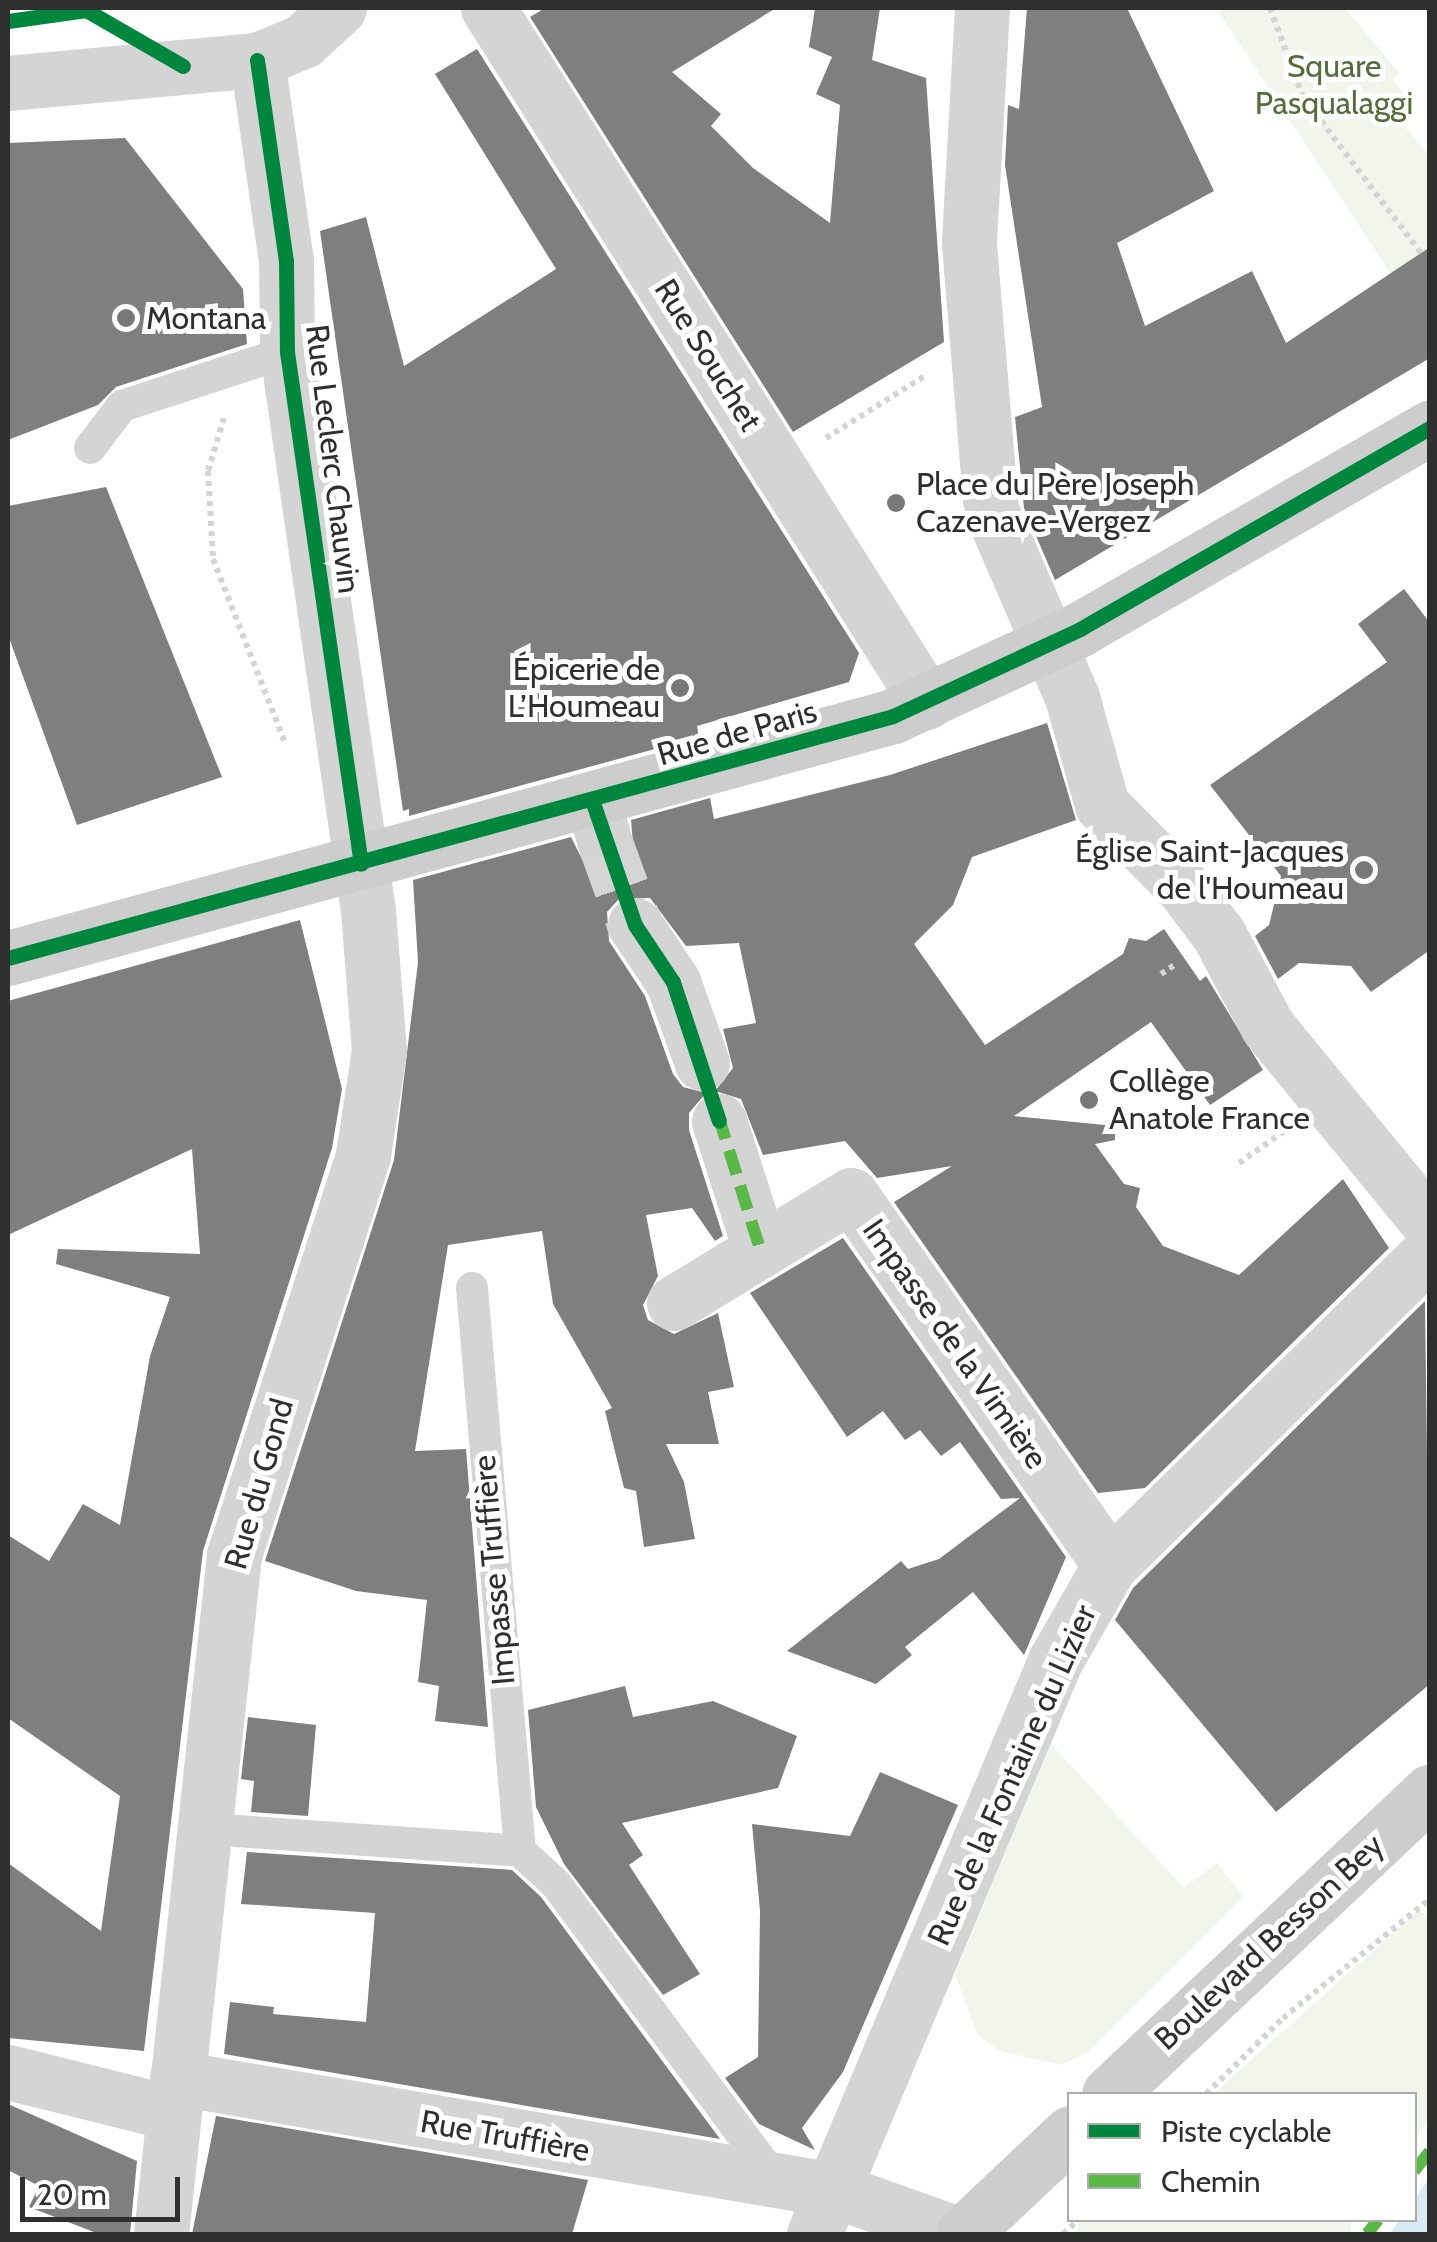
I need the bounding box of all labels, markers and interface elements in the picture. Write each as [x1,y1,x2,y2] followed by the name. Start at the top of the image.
[1255,48,1413,123] park label: Square Pasqualaggi
[646,272,770,438] street label: Rue Souchet
[146,299,266,337] place label: Montana
[115,307,137,329] marker: Montana
[297,322,369,596] street label: Rue Leclerc Chauvin
[916,466,1194,541] place label: Place du Père Joseph Cazenave-Vergez
[885,492,907,514] marker: Place du Père Joseph Cazenave-Vergez
[508,651,660,726] place label: Épicerie de L’Houmeau
[669,677,691,699] marker: Épicerie de L’Houmeau
[653,692,821,774] street label: Rue de Paris
[1075,833,1344,908] place label: Église Saint-Jacques de l'Houmeau
[1353,859,1375,881] marker: Église Saint-Jacques de l'Houmeau
[1109,1063,1310,1138] place label: Collège Anatole France
[1078,1089,1100,1111] marker: Collège Anatole France
[854,1212,1056,1476] street label: Impasse de la Vimière
[216,1394,302,1574] street label: Rue du Gond
[465,1453,523,1687] street label: Impasse Truffière
[920,1599,1104,1951] street label: Rue de la Fontaine du Lizier
[1147,1826,1391,2058] street label: Boulevard Besson Bey
[1067,2092,1417,2222] legend
[418,2102,592,2170] street label: Rue Truffière
[1161,2113,1331,2150] text: Piste cyclable
[25,2157,185,2219] scale bar
[1161,2163,1261,2200] text: Chemin
[37,2176,107,2213] text: 20 m

